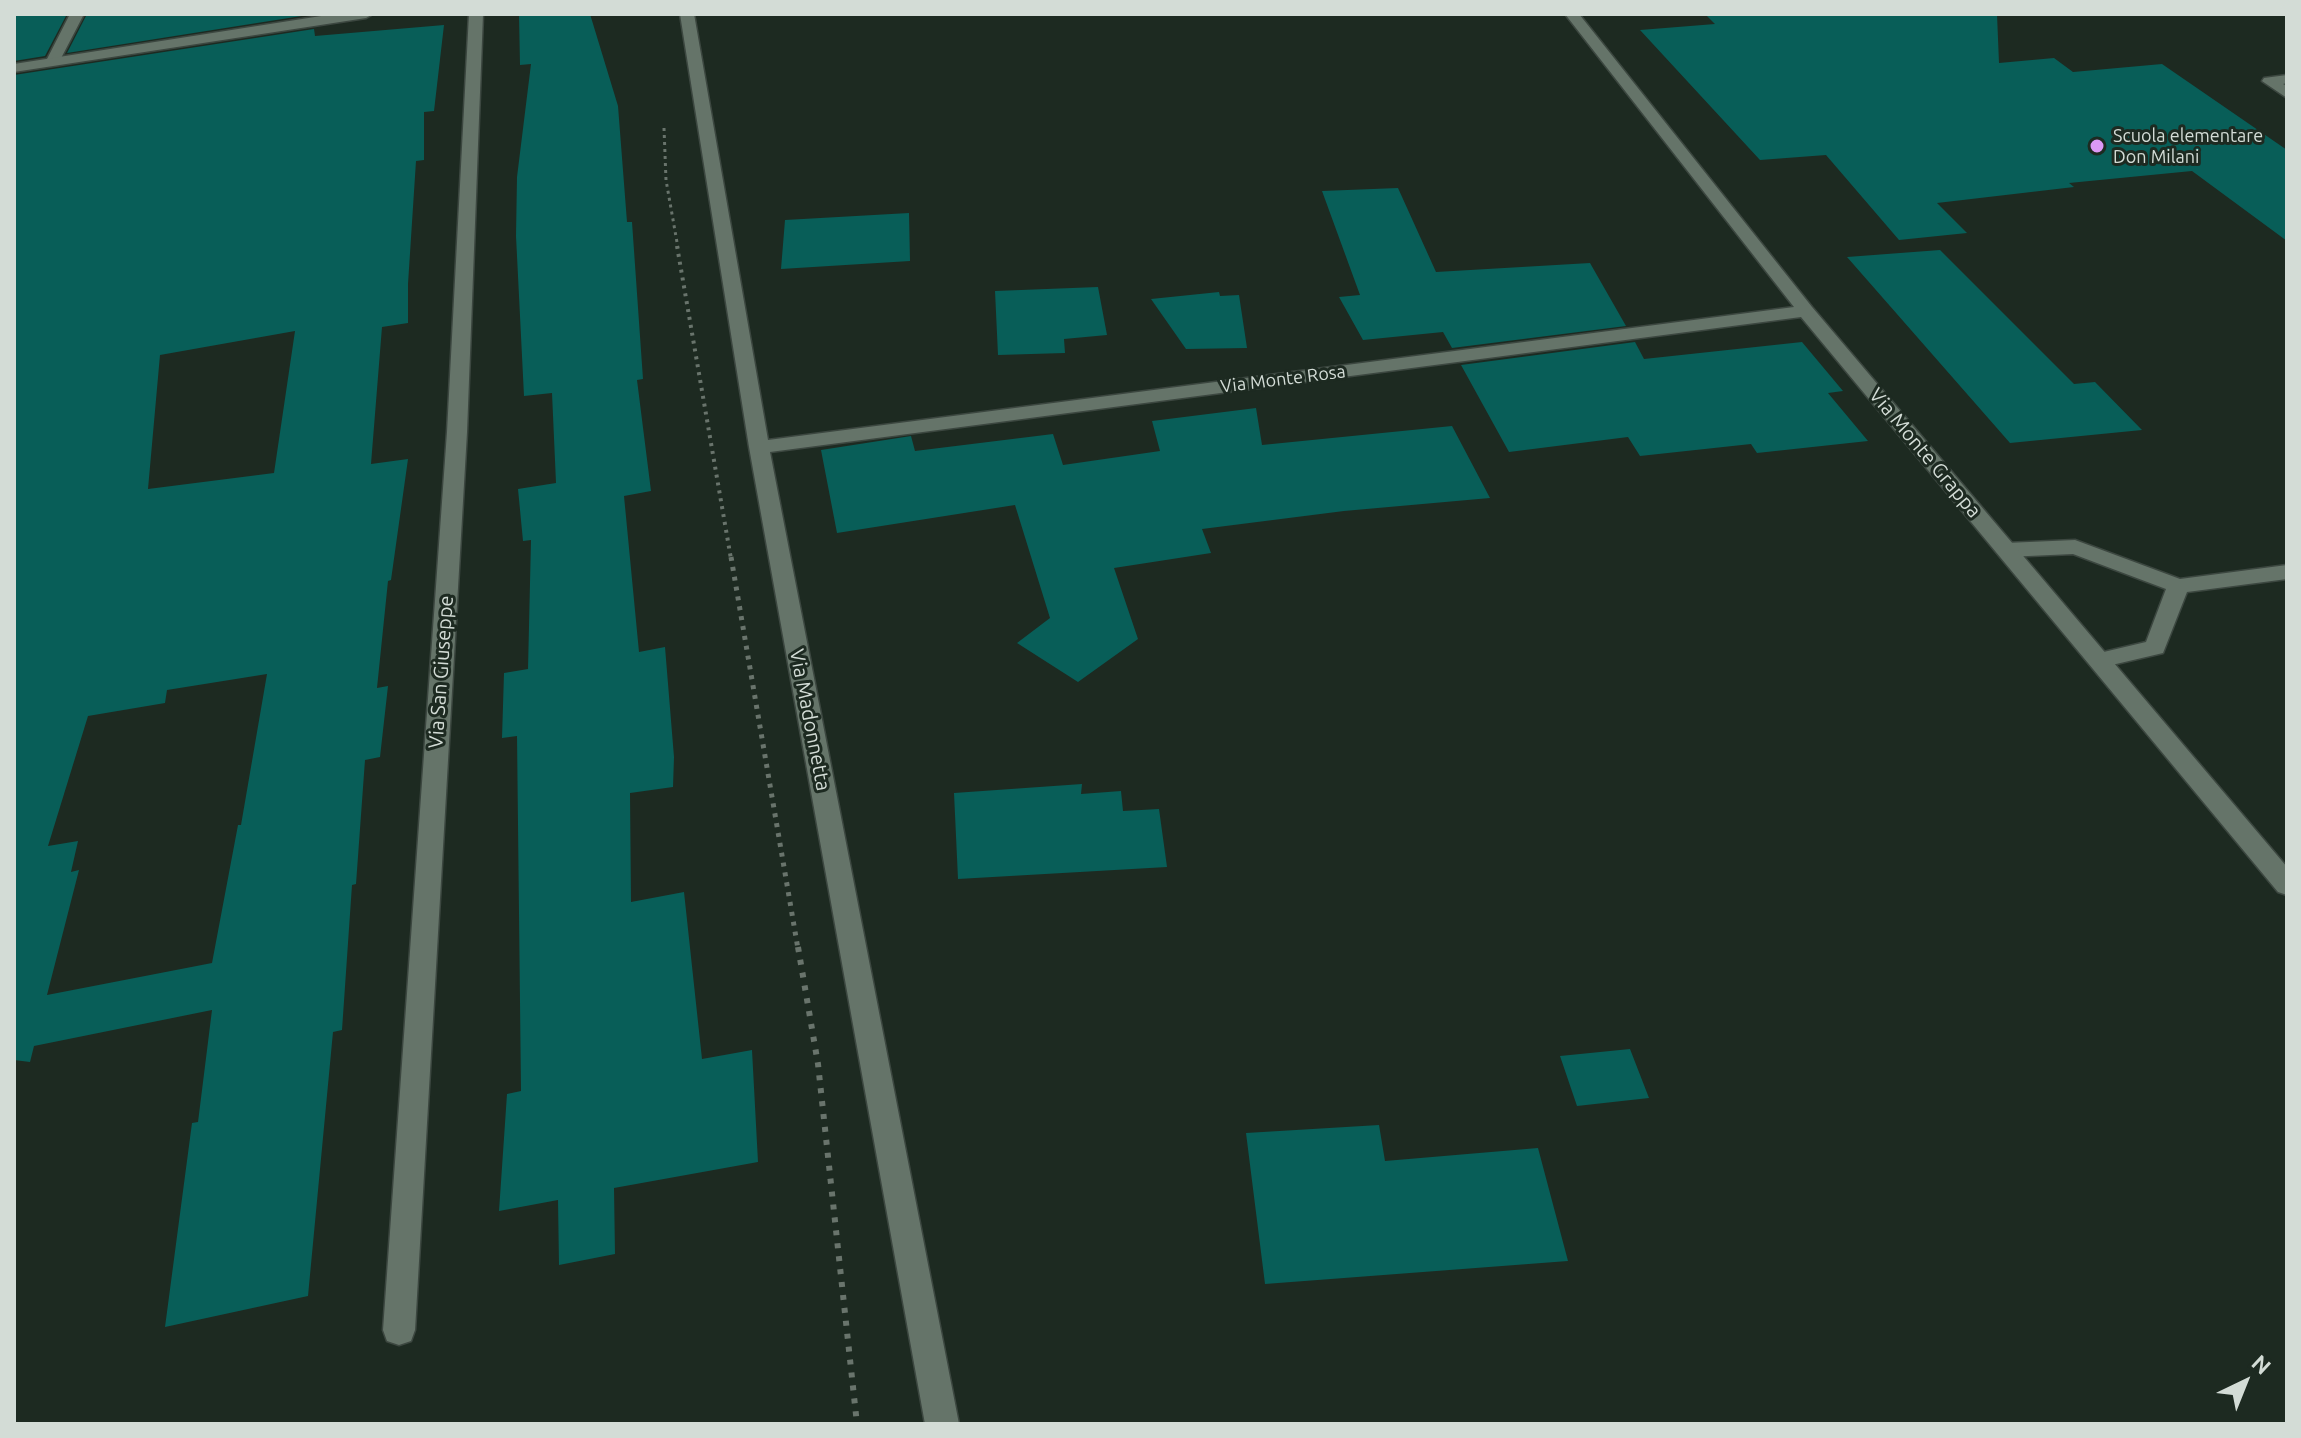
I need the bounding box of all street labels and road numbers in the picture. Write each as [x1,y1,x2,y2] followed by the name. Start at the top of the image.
[1219,361,1347,397] street label: Via Monte Rosa
[1864,383,1986,523] street label: Via Monte Grappa
[424,595,458,749] street label: Via San Giuseppe
[784,647,836,793] street label: Via Madonnetta

